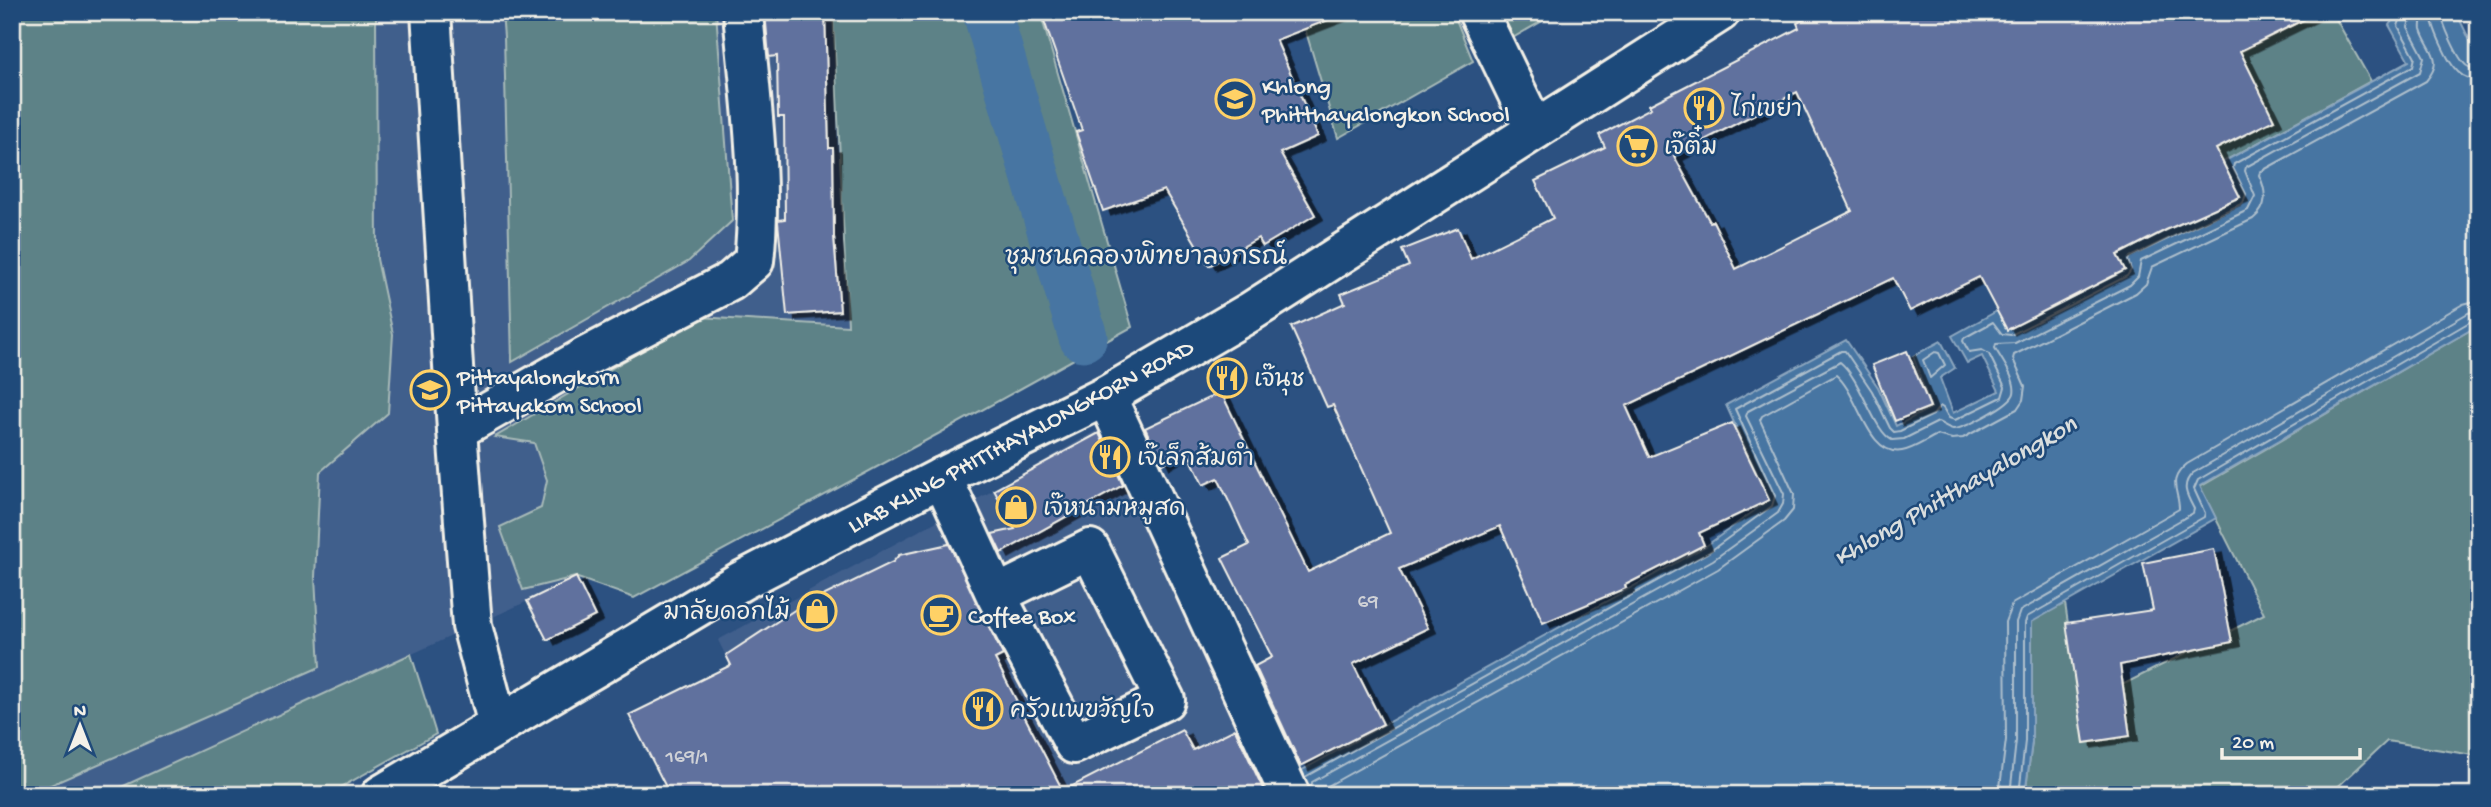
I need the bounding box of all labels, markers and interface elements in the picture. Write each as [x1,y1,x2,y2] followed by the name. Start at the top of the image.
[1261,74,1510,131] place label: Khlong Phitthayalongkon School
[1214,78,1256,120] school or university icon: Khlong Phitthayalongkon School
[1683,87,1725,129] restaurant icon: ไก่เขย่า
[1730,92,1802,126] place label: ไก่เขย่า
[1616,125,1658,167] supermarket icon: เจ๊ติ๋ม
[1664,125,1717,164] place label: เจ๊ติ๋ม
[1005,239,1288,275] district label: ชุมชนคลองพิทยาลงกรณ์
[844,334,1200,542] street label: LIAB KLING PHITTHAYALONGKORN ROAD
[1206,357,1248,399] restaurant icon: เจ๊นุช
[1254,363,1304,396] place label: เจ๊นุช
[456,365,642,422] place label: Pittayalongkorn Pittayakom School
[409,369,451,411] school or university icon: Pittayalongkorn Pittayakom School
[1829,410,2084,575] water label: Khlong Phitthayalongkon
[1089,436,1131,478] restaurant icon: เจ๊เล็กส้มตำ
[1137,441,1254,475] place label: เจ๊เล็กส้มตำ
[995,486,1037,528] shop icon: เจ๊หนามหมูสด
[1043,492,1186,525] place label: เจ๊หนามหมูสด
[796,590,838,632] shop icon: มาลัยดอกไม้
[1357,591,1379,616] house number: 69
[920,594,962,636] cafe icon: Coffee Box
[663,595,790,629] place label: มาลัยดอกไม้
[968,604,1076,633] place label: Coffee Box
[962,688,1004,730] restaurant icon: ครัวแพขวัญใจ
[46,692,116,762] north arrow
[1010,693,1154,727] place label: ครัวแพขวัญใจ
[74,701,86,724] text: N
[2222,716,2360,760] scale bar
[2232,732,2274,757] text: 20 m
[664,746,709,771] house number: 169/1

